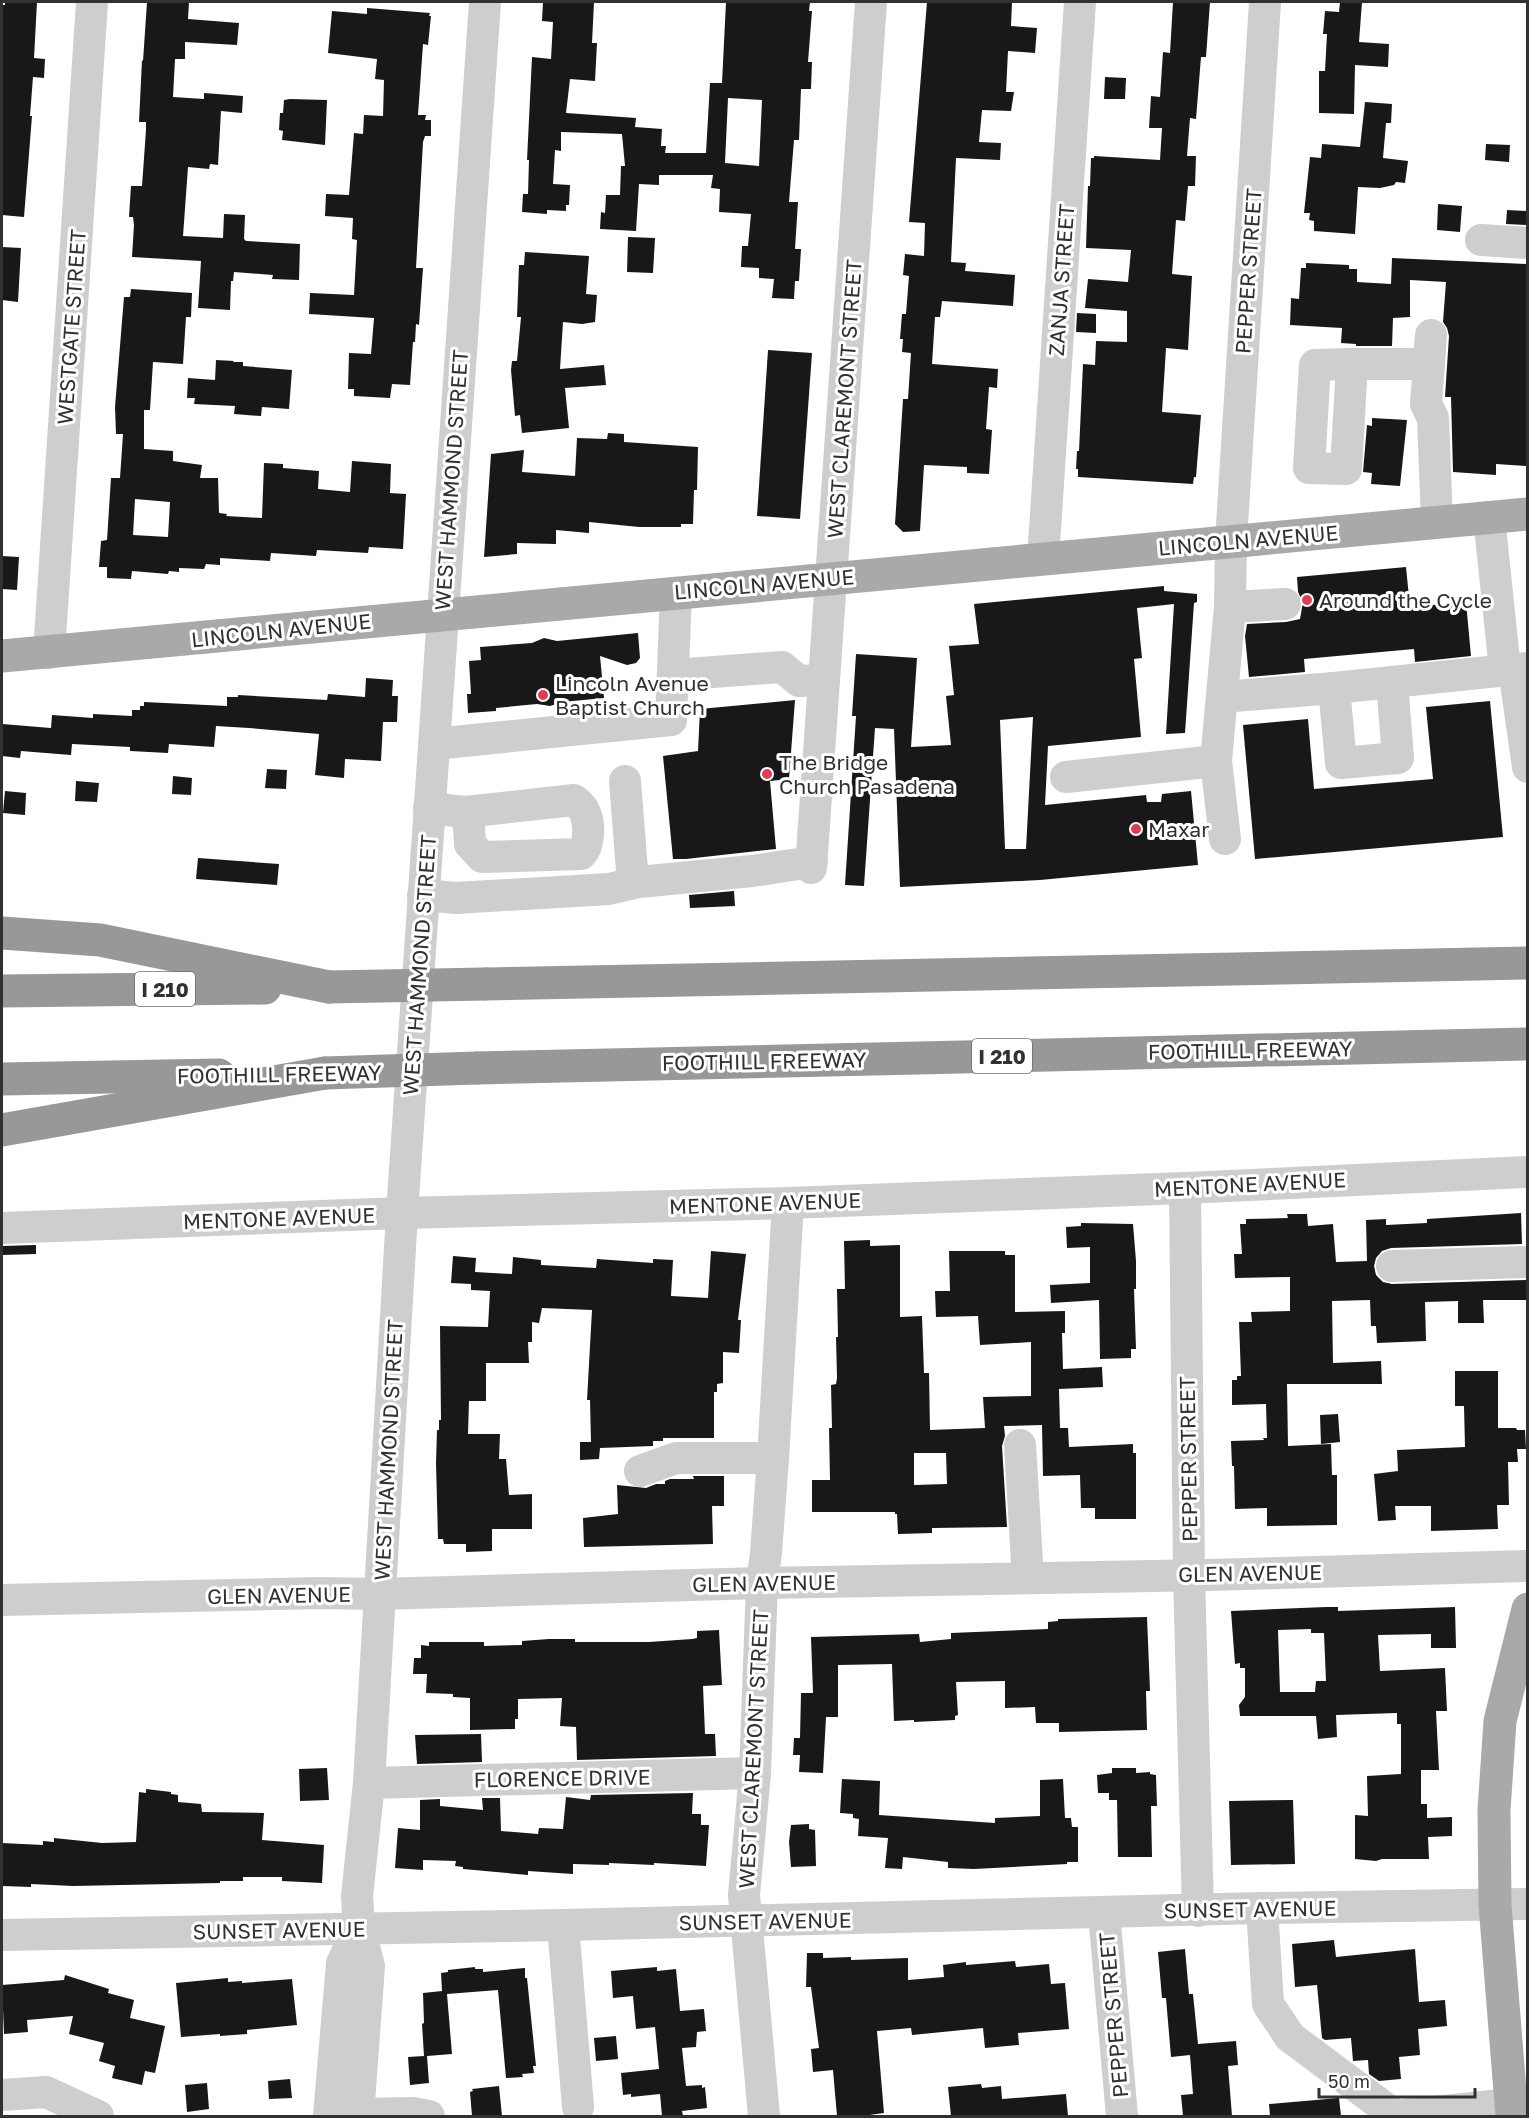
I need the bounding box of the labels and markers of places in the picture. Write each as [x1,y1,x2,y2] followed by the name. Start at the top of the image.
[1319,587,1492,613] place label: Around the Cycle
[1300,593,1314,607] marker: Around the Cycle
[555,670,709,720] place label: Lincoln Avenue Baptist Church
[536,688,550,702] marker: Lincoln Avenue Baptist Church
[779,749,955,799] place label: The Bridge Church Pasadena
[760,767,774,781] marker: The Bridge Church Pasadena
[1148,816,1209,842] place label: Maxar
[1129,822,1143,836] marker: Maxar

